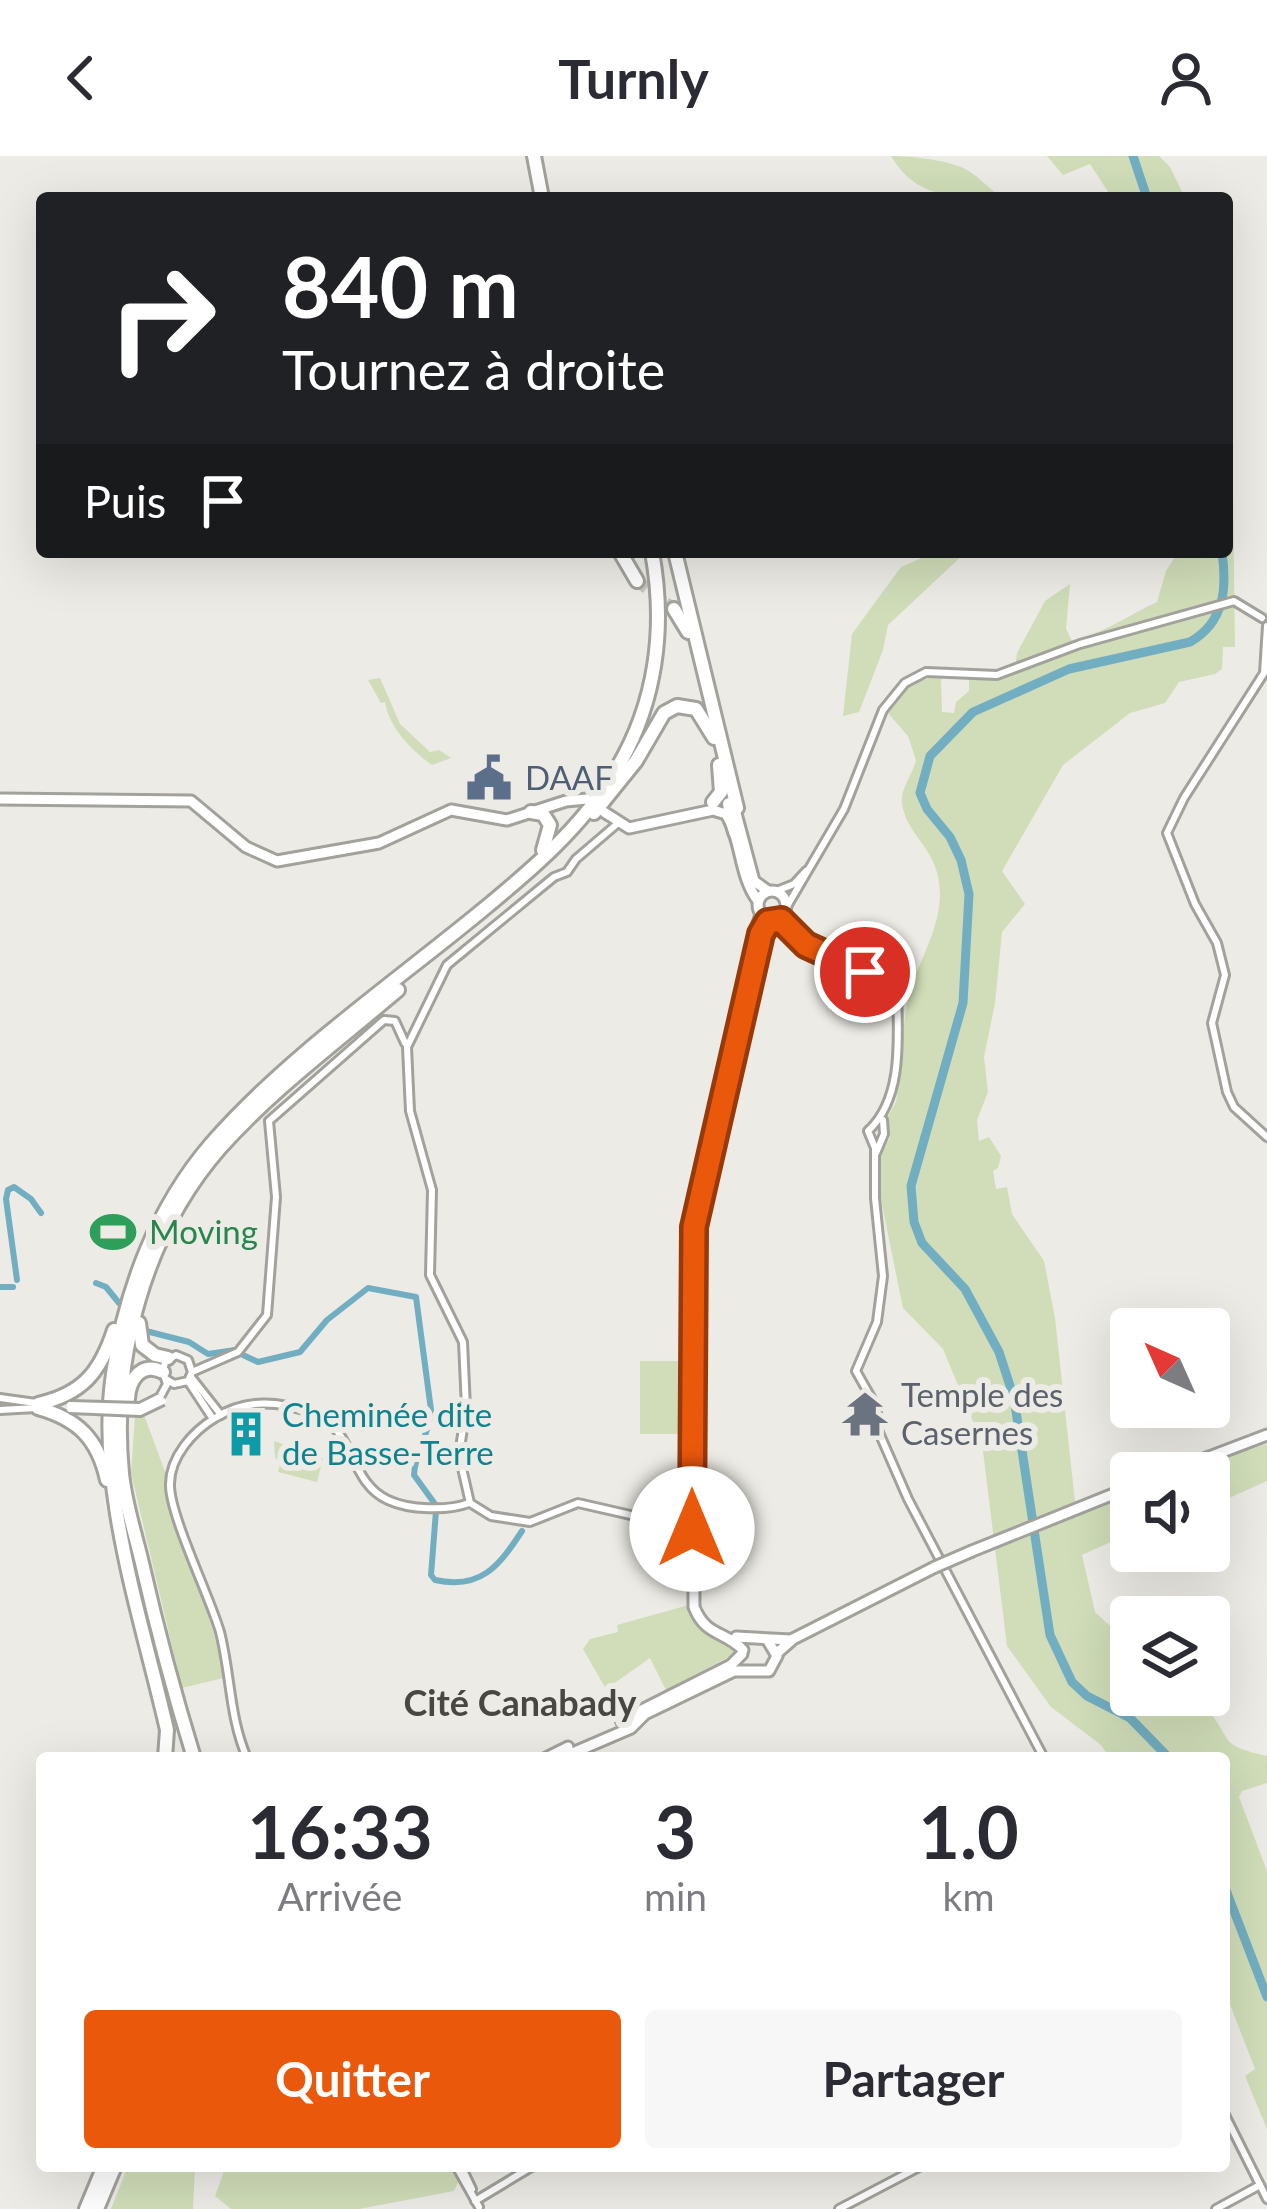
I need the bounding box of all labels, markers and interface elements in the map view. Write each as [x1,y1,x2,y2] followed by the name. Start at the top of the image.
[48,45,114,111] icon: back
[1153,45,1219,111] icon: person
[558,46,709,111] text: Turnly
[282,235,519,336] text: 840 m
[84,240,240,396] icon: right
[282,337,665,402] text: Tournez à droite
[190,468,256,534] icon: arrive
[84,474,166,528] text: Puis
[464,753,514,803] public building icon: DAAF
[525,757,613,797] place label: DAAF
[814,921,916,1023] pin
[832,939,898,1005] icon: arrive
[88,1207,138,1257] sports icon: Moving
[149,1211,258,1251] place label: Moving
[1110,1308,1230,1428] north arrow
[1110,1308,1230,1716] map controls
[901,1374,1063,1452] place label: Temple des Casernes
[840,1389,890,1439] temple icon: Temple des Casernes
[282,1394,494,1472] place label: Cheminée dite de Basse-Terre
[221,1409,271,1459] building icon: Cheminée dite de Basse-Terre
[1110,1452,1230,1572] button: sound
[629,1466,755,1592] position arrow
[1110,1596,1230,1716] button: layers
[404,1680,636,1724] district label: Cité Canabady
[247,1788,433,1874] text: 16:33
[655,1788,696,1874] text: 3
[918,1788,1019,1874] text: 1.0
[278,1873,402,1919] text: Arrivée
[644,1873,707,1919] text: min
[943,1873,994,1919] text: km
[84,2010,621,2148] button: Quitter
[645,2010,1182,2148] button: Partager

